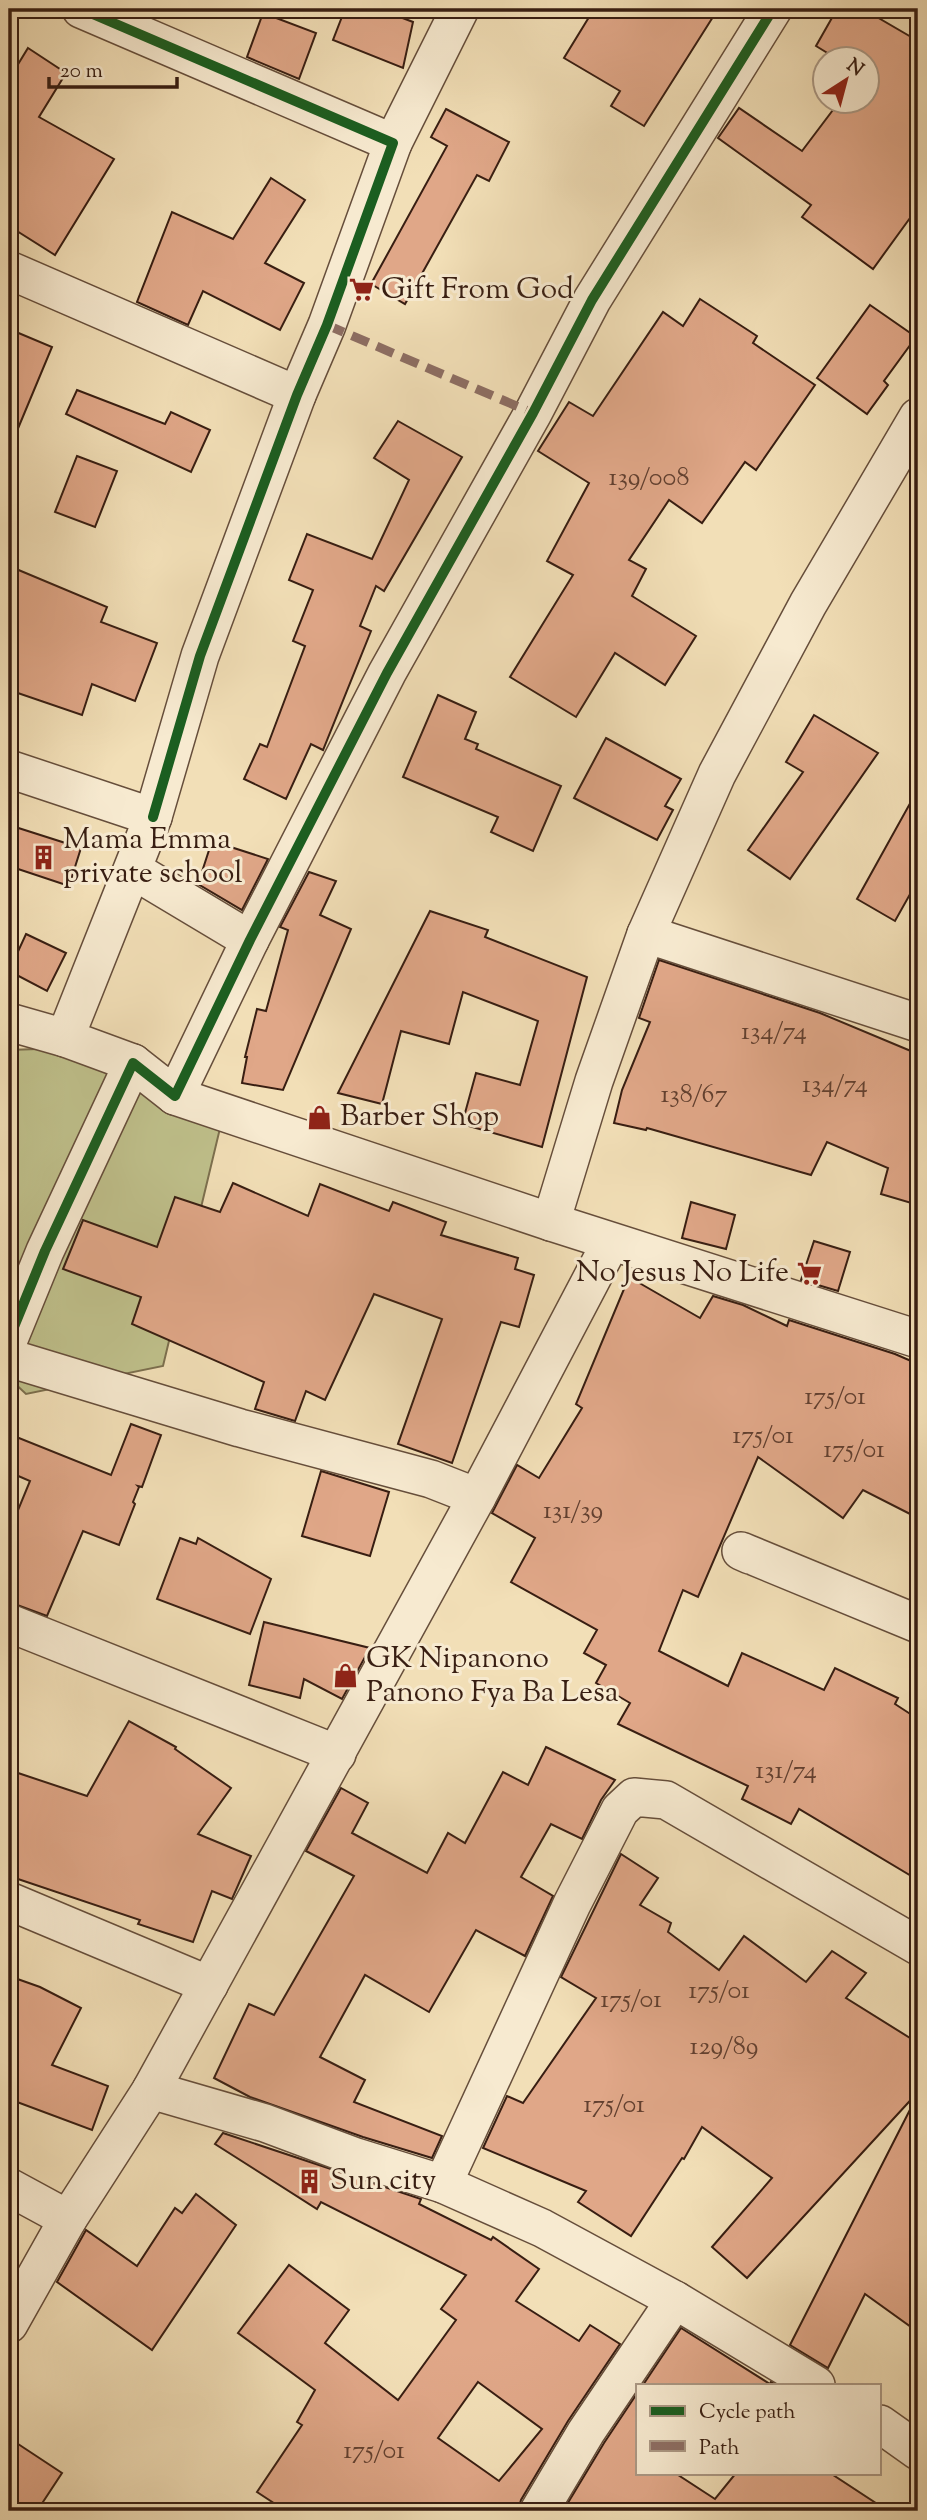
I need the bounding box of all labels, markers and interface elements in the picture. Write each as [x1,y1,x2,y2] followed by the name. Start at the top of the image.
[49,46,177,90] scale bar
[811,46,881,116] north arrow
[840,53,869,84] text: N
[60,57,103,87] text: 20 m
[381,269,574,312] place label: Gift From God
[347,276,375,304] supermarket icon: Gift From God
[609,460,689,497] house number: 139/008
[63,819,243,896] place label: Mama Emma private school
[29,843,57,871] building icon: Mama Emma private school
[741,1014,807,1051] house number: 134/74
[802,1067,868,1104] house number: 134/74
[660,1077,728,1114] house number: 138/67
[340,1096,499,1139] place label: Barber Shop
[306,1103,334,1131] shop icon: Barber Shop
[576,1252,789,1295] place label: No Jesus No Life
[795,1259,823,1287] supermarket icon: No Jesus No Life
[804,1379,866,1416] house number: 175/01
[732,1418,794,1455] house number: 175/01
[823,1432,885,1469] house number: 175/01
[543,1493,603,1530] house number: 131/39
[366,1638,619,1715] place label: GK Nipanono Panono Fya Ba Lesa
[332,1662,360,1690] shop icon: GK Nipanono Panono Fya Ba Lesa
[755,1753,817,1790] house number: 131/74
[688,1973,750,2010] house number: 175/01
[600,1982,662,2019] house number: 175/01
[690,2029,758,2066] house number: 129/89
[583,2087,645,2124] house number: 175/01
[330,2160,436,2203] place label: Sun city
[296,2167,324,2195] building icon: Sun city
[636,2384,881,2474] legend
[699,2398,796,2428] text: Cycle path
[343,2433,405,2470] house number: 175/01
[699,2434,740,2464] text: Path

